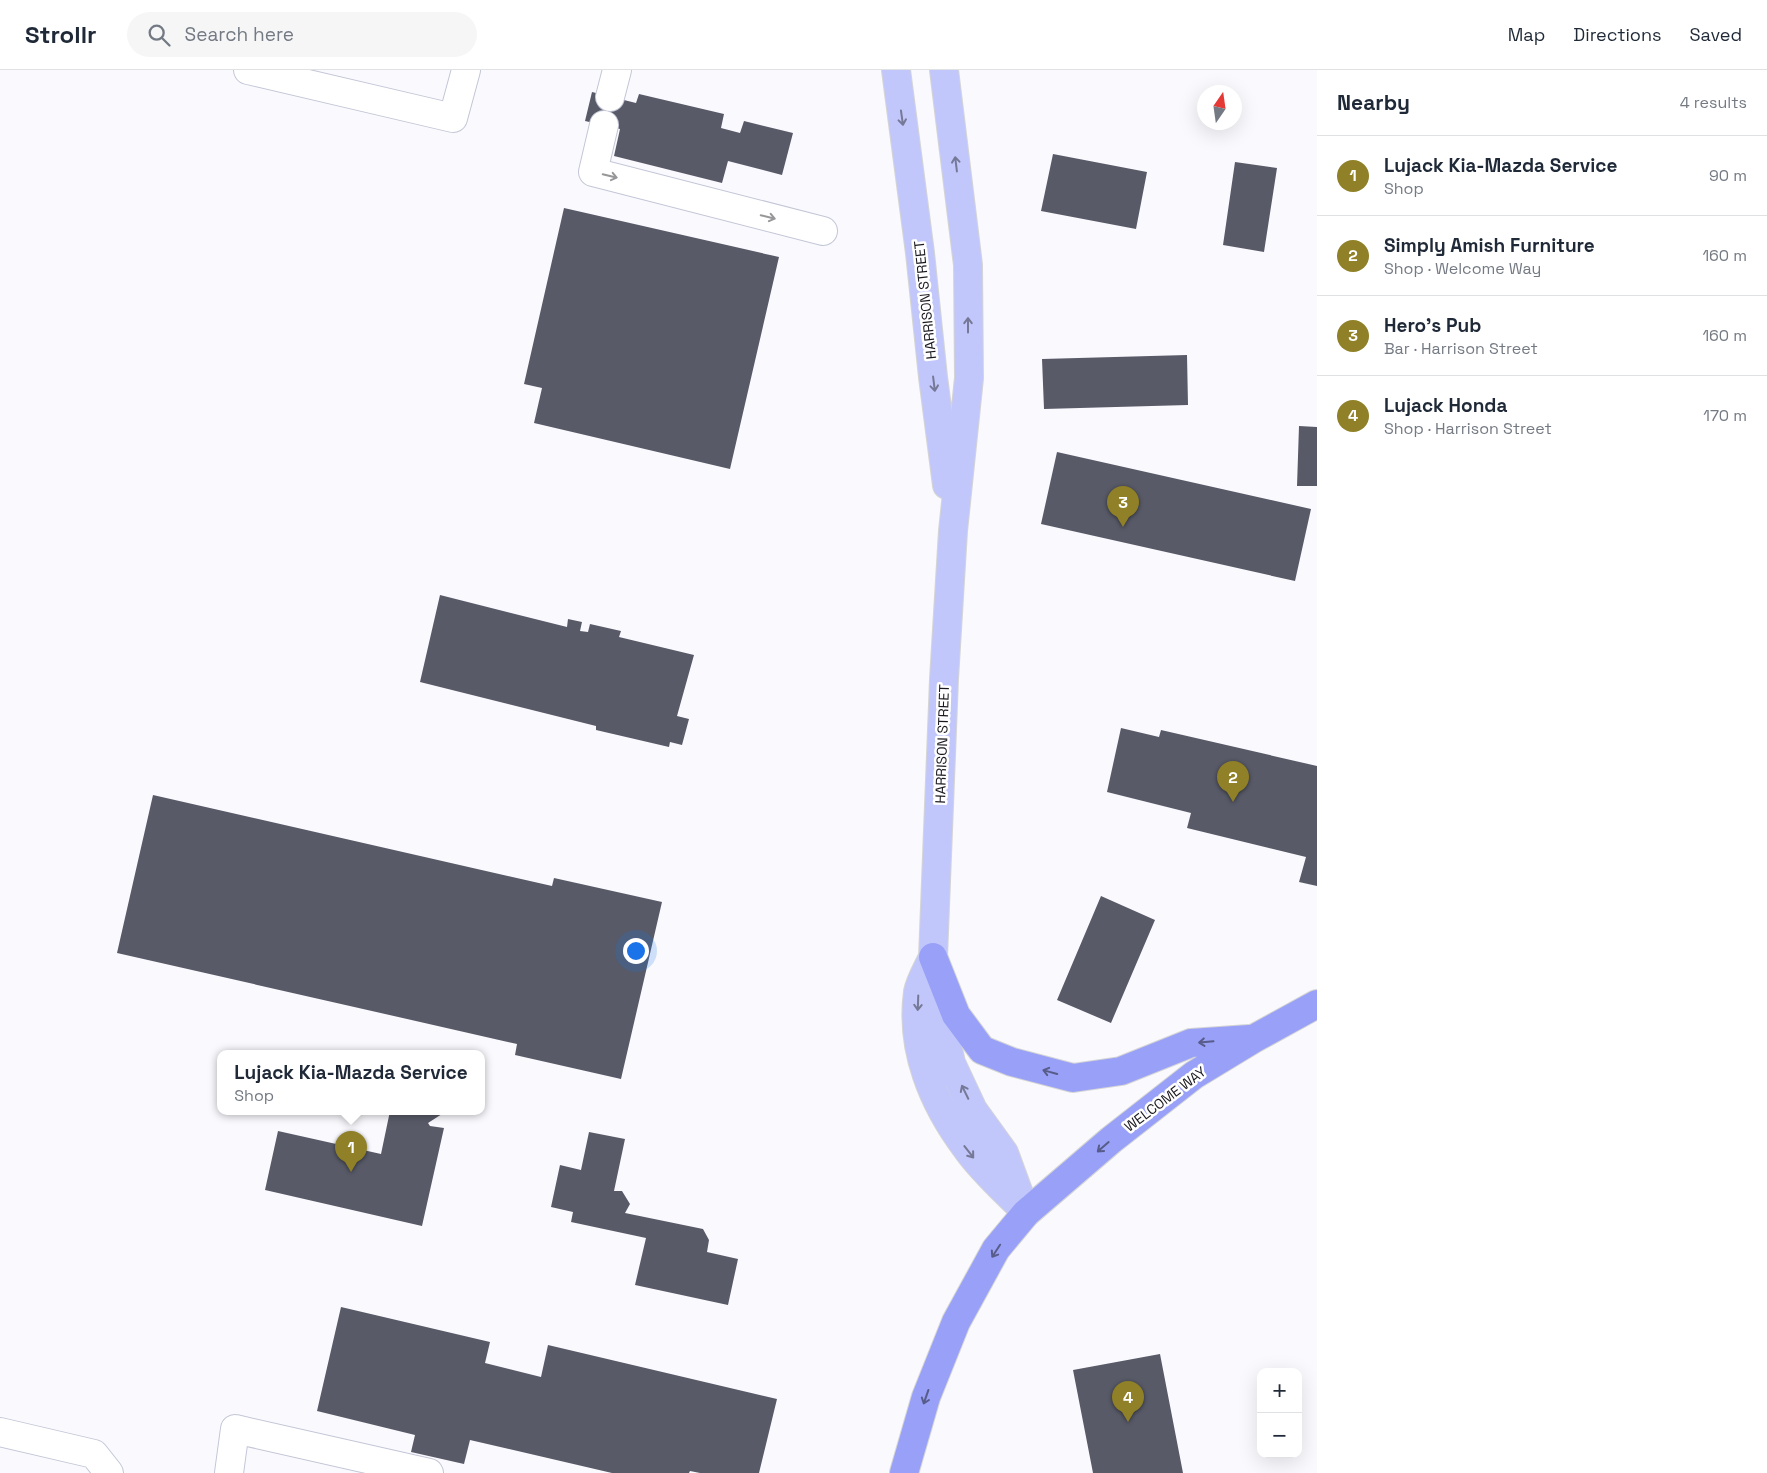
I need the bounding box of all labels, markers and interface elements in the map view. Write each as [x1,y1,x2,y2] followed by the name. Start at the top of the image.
[127,12,477,57] search box
[25,19,97,50] text: Strollr
[145,21,173,49] icon: search
[185,22,294,47] text: Search here
[1508,23,1545,46] text: Map
[1573,23,1662,46] text: Directions
[1690,23,1742,46] text: Saved
[1197,85,1242,130] north arrow
[1337,89,1410,116] text: Nearby
[1680,92,1747,113] text: 4 results
[898,110,908,126] one-way arrow
[1384,153,1617,178] text: Lujack Kia-Mazda Service
[951,156,961,172] one-way arrow
[1349,165,1357,186] text: 1
[1709,165,1747,186] text: 90 m
[602,172,618,181] one-way arrow
[1384,178,1424,199] text: Shop
[759,213,775,222] one-way arrow
[1384,233,1595,258] text: Simply Amish Furniture
[910,240,940,360] street label: HARRISON STREET
[1348,245,1358,266] text: 2
[1702,245,1747,266] text: 160 m
[1384,258,1541,279] text: Shop · Welcome Way
[1384,313,1481,338] text: Hero's Pub
[963,318,973,334] one-way arrow
[1348,325,1358,346] text: 3
[1702,325,1747,346] text: 160 m
[1384,338,1538,359] text: Bar · Harrison Street
[929,376,939,392] one-way arrow
[1384,393,1507,418] text: Lujack Honda
[1348,405,1358,426] text: 4
[1703,405,1747,426] text: 170 m
[1384,418,1552,439] text: Shop · Harrison Street
[1107,486,1139,527] pin: 3
[931,684,953,804] street label: HARRISON STREET
[1217,761,1249,802] pin: 2
[623,938,649,964] your location
[913,994,923,1010] one-way arrow
[1199,1037,1215,1047] one-way arrow
[217,1050,485,1115] popup
[234,1060,468,1085] text: Lujack Kia-Mazda Service
[1121,1062,1210,1136] street label: WELCOME WAY
[1043,1067,1059,1076] one-way arrow
[234,1085,274,1106] text: Shop
[959,1085,969,1100] one-way arrow
[335,1131,367,1172] pin: 1
[1096,1142,1109,1153] one-way arrow
[964,1146,975,1159] one-way arrow
[991,1244,1001,1258] one-way arrow
[1257,1368,1302,1458] map controls
[1257,1368,1302,1413] button: +
[1112,1381,1144,1422] pin: 4
[921,1389,930,1405] one-way arrow
[1257,1413,1302,1458] button: −

